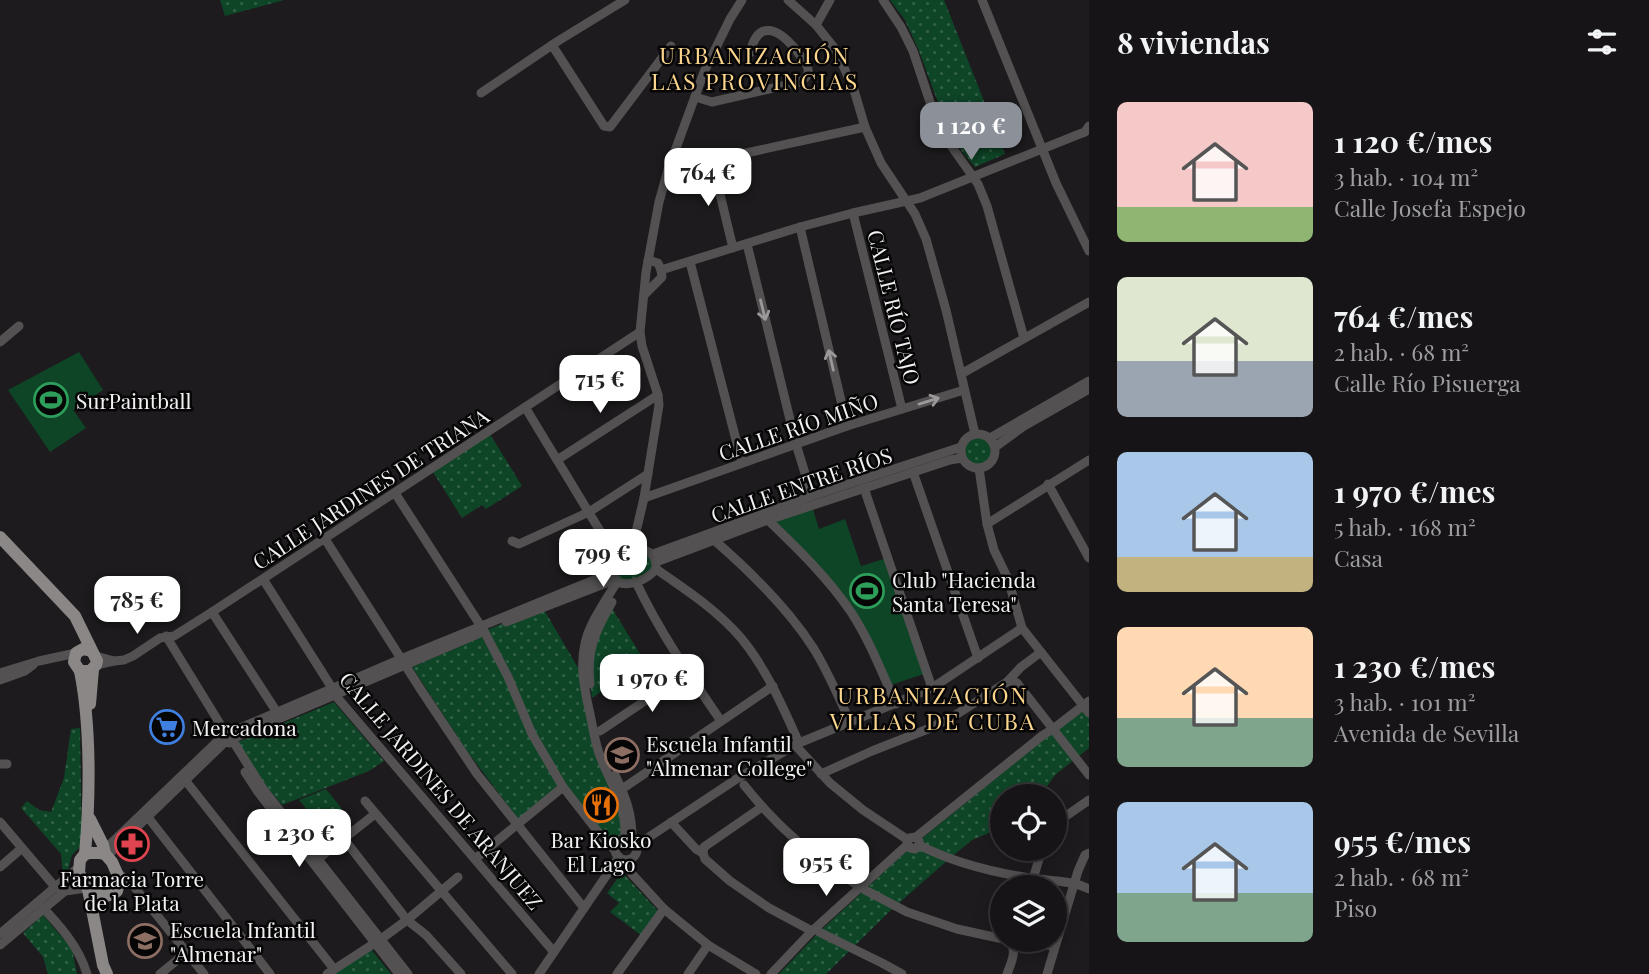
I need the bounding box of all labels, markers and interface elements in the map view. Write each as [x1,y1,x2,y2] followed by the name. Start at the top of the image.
[1117,22,1270,62] text: 8 viviendas
[1583,23,1621,61] icon: filters
[651,39,859,96] district label: URBANIZACIÓN LAS PROVINCIAS
[906,102,1036,162] pin: 1 120 €
[936,109,1006,140] text: 1 120 €
[1334,121,1492,161] text: 1 120 €/mes
[1173,130,1257,214] icon: home
[659,148,757,208] pin: 764 €
[680,155,736,186] text: 764 €
[1334,161,1478,192] text: 3 hab. · 104 m²
[1334,192,1526,223] text: Calle Josefa Espejo
[862,227,928,387] street label: CALLE RÍO TAJO
[1334,296,1473,336] text: 764 €/mes
[757,298,770,321] one-way arrow
[1173,305,1257,389] icon: home
[1334,336,1469,367] text: 2 hab. · 68 m²
[824,349,837,372] one-way arrow
[551,356,649,415] pin: 715 €
[575,362,625,393] text: 715 €
[1334,367,1521,398] text: Calle Río Pisuerga
[32,381,70,419] sports icon: SurPaintball
[76,386,192,414] place label: SurPaintball
[714,386,882,466] street label: CALLE RÍO MIÑO
[917,393,939,406] one-way arrow
[246,401,494,575] street label: CALLE JARDINES DE TRIANA
[707,440,895,528] street label: CALLE ENTRE RÍOS
[1334,471,1495,511] text: 1 970 €/mes
[1173,480,1257,564] icon: home
[1334,511,1476,542] text: 5 hab. · 168 m²
[554,530,652,589] pin: 799 €
[575,536,631,567] text: 799 €
[1334,542,1383,573] text: Casa
[892,565,1037,617] place label: Club "Hacienda Santa Teresa"
[848,572,886,610] sports icon: Club "Hacienda Santa Teresa"
[88,576,186,636] pin: 785 €
[110,583,164,614] text: 785 €
[1334,646,1495,686] text: 1 230 €/mes
[587,654,717,714] pin: 1 970 €
[1173,655,1257,739] icon: home
[616,661,688,692] text: 1 970 €
[334,665,550,915] street label: CALLE JARDINES DE ARANJUEZ
[829,679,1036,736] district label: URBANIZACIÓN VILLAS DE CUBA
[1334,686,1475,717] text: 3 hab. · 101 m²
[148,708,186,746] supermarket icon: Mercadona
[192,713,297,741] place label: Mercadona
[1334,717,1519,748] text: Avenida de Sevilla
[646,729,813,781] place label: Escuela Infantil "Almenar College"
[603,736,641,774] school or university icon: Escuela Infantil "Almenar College"
[990,784,1067,952] map controls
[990,784,1067,861] button: locate
[582,786,620,824] restaurant icon: Bar Kiosko El Lago
[234,810,364,869] pin: 1 230 €
[263,816,335,847] text: 1 230 €
[1334,821,1471,861] text: 955 €/mes
[113,825,151,863] pharmacy icon: Farmacia Torre de la Plata
[551,825,651,877] place label: Bar Kiosko El Lago
[1173,830,1257,914] icon: home
[777,838,875,898] pin: 955 €
[799,845,853,876] text: 955 €
[1334,861,1469,892] text: 2 hab. · 68 m²
[60,864,204,916] place label: Farmacia Torre de la Plata
[990,875,1067,952] button: layers
[1334,892,1377,923] text: Piso
[170,915,316,967] place label: Escuela Infantil "Almenar"
[126,922,164,960] school or university icon: Escuela Infantil "Almenar"

